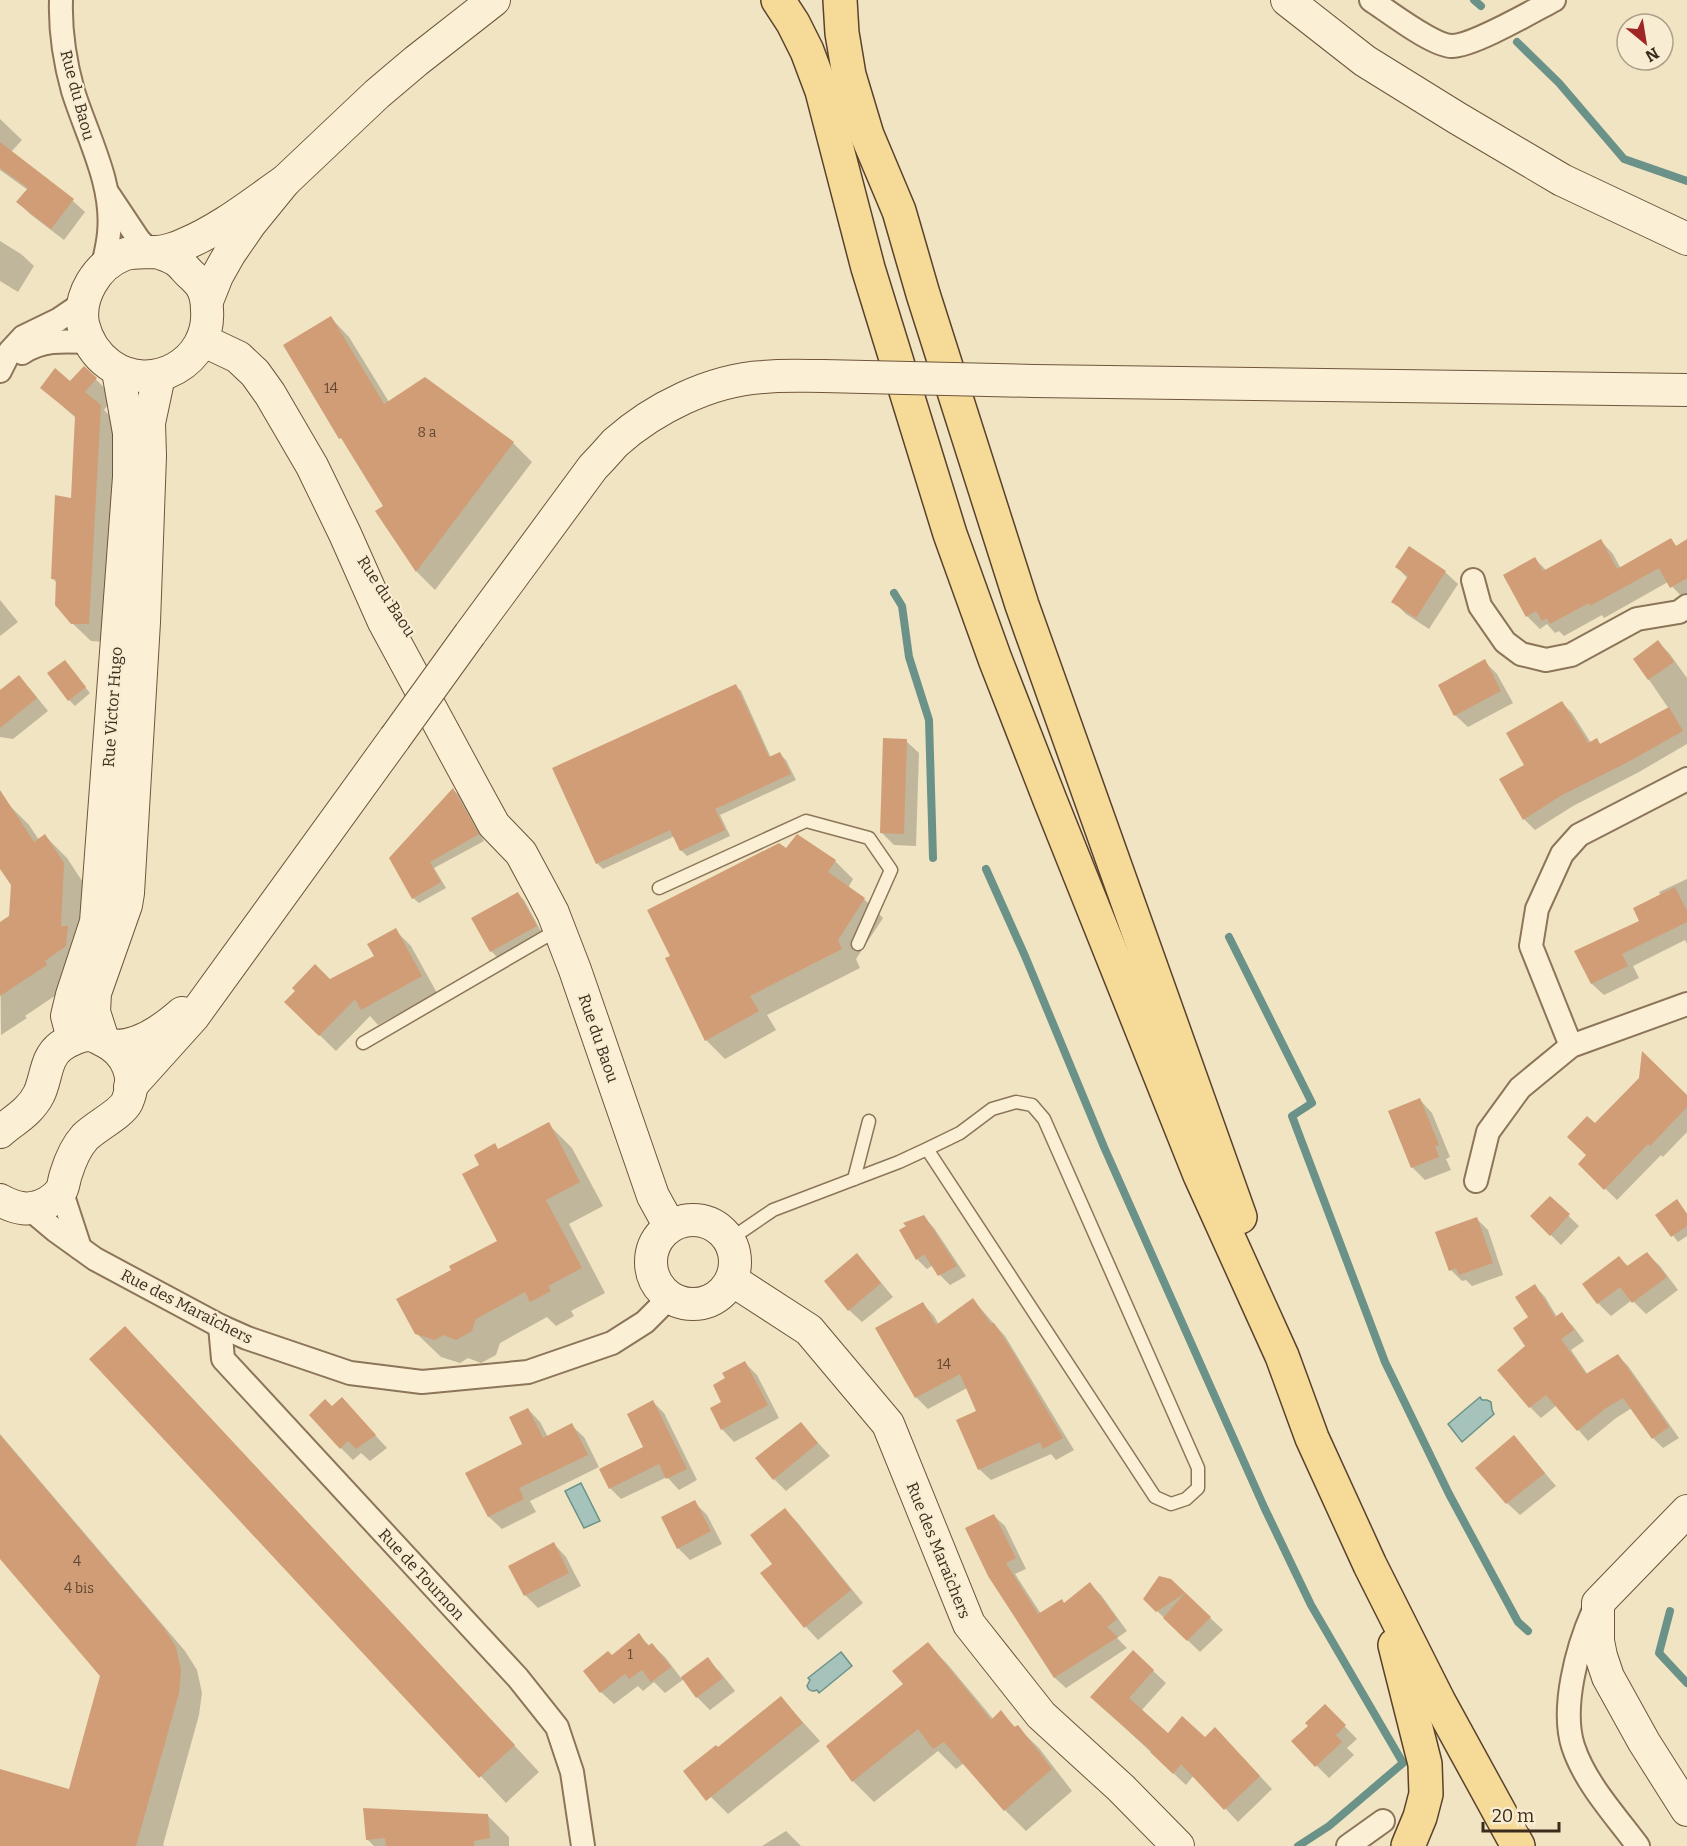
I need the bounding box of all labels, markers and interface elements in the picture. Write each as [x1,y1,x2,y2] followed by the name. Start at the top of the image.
[1615,12,1675,72] north arrow
[1642,43,1662,66] text: N
[56,48,99,142] street label: Rue du Baou
[324,380,338,397] house number: 14
[418,424,437,441] house number: 8 a
[353,552,420,640] street label: Rue du Baou
[99,646,126,768] street label: Rue Victor Hugo
[574,991,623,1085] street label: Rue du Baou
[118,1265,256,1348] street label: Rue des Maraîchers
[937,1356,951,1373] house number: 14
[903,1479,975,1621] street label: Rue des Maraîchers
[375,1525,469,1624] street label: Rue de Tournon
[73,1553,81,1570] house number: 4
[64,1580,94,1597] house number: 4 bis
[627,1646,633,1663] house number: 1
[1483,1795,1560,1833] scale bar
[1492,1805,1534,1827] text: 20 m

